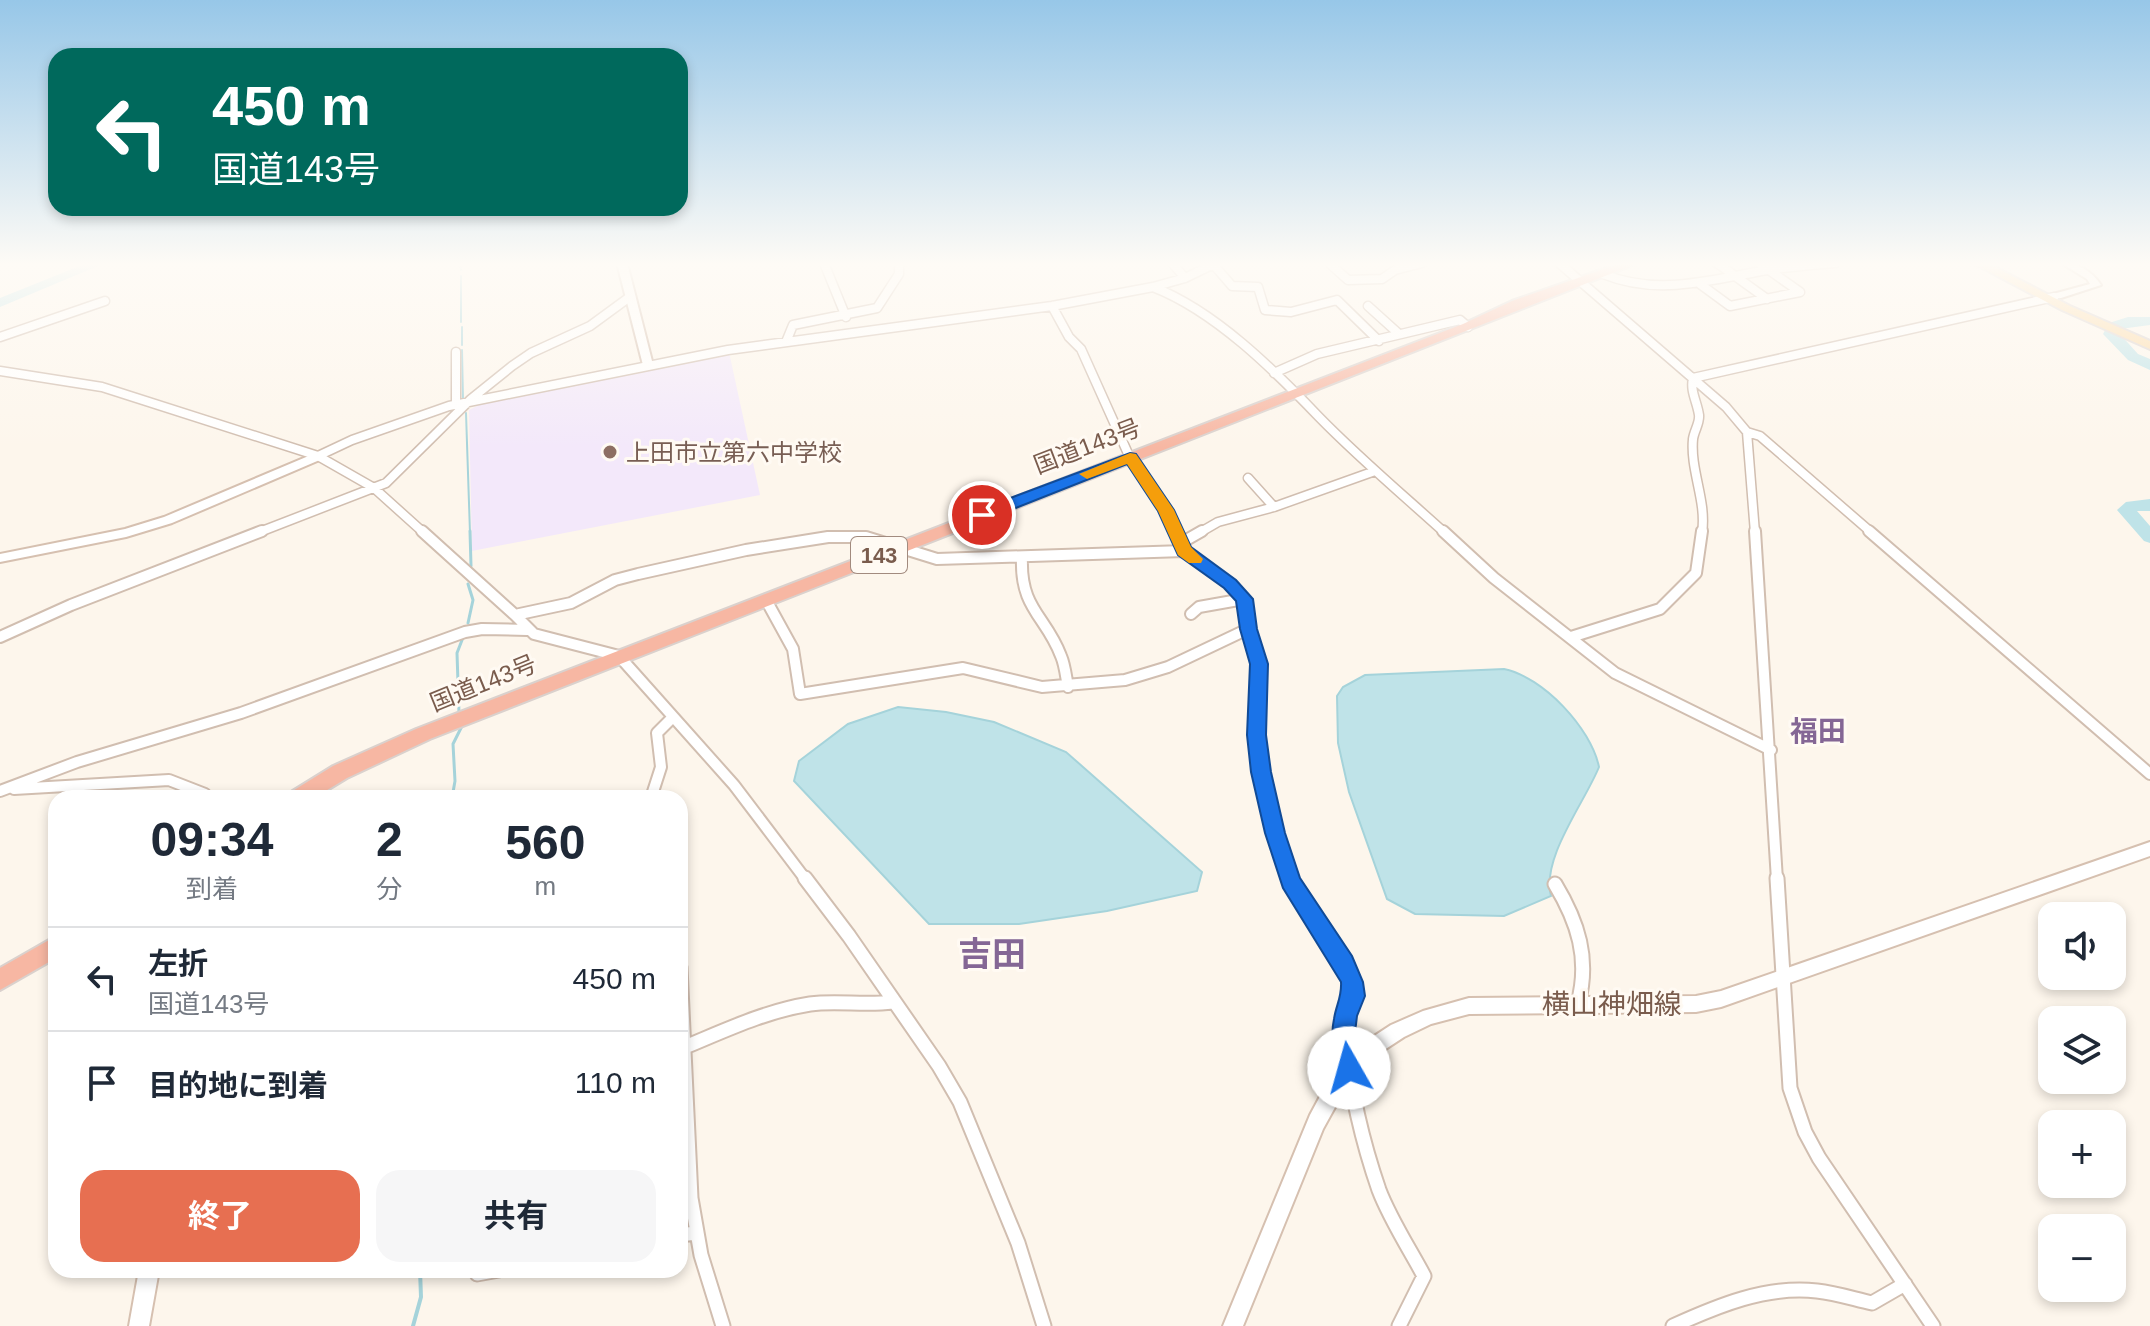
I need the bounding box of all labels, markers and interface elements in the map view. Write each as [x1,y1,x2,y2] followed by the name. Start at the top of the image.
[212,74,371,137] text: 450 m
[80,80,184,184] icon: left
[212,149,380,190] text: 国道143号
[1030,413,1144,479] street label: 国道143号
[626,439,842,466] place label: 上田市立第六中学校
[601,443,619,461] marker: 上田市立第六中学校
[948,481,1016,549] pin
[960,493,1004,537] icon: arrive
[851,537,907,573] road number: 143
[426,649,540,717] street label: 国道143号
[1790,716,1846,747] district label: 福田
[151,813,273,866] text: 09:34
[376,813,403,866] text: 2
[505,816,585,869] text: 560
[535,871,556,901] text: m
[186,874,238,904] text: 到着
[376,874,402,904] text: 分
[2038,902,2126,1302] map controls
[2038,902,2126,990] button: sound
[958,935,1026,973] district label: 吉田
[148,947,208,980] text: 左折
[80,957,124,1001] icon: left
[573,962,656,995] text: 450 m
[148,989,269,1019] text: 国道143号
[1542,989,1682,1020] street label: 横山神畑線
[2038,1006,2126,1094] button: layers
[1307,1026,1391,1110] position arrow
[80,1061,124,1105] icon: arrive
[575,1066,656,1099] text: 110 m
[148,1069,328,1102] text: 目的地に到着
[2038,1110,2126,1198] button: +
[80,1170,360,1262] button: 終了
[376,1170,656,1262] button: 共有
[2038,1214,2126,1302] button: −

